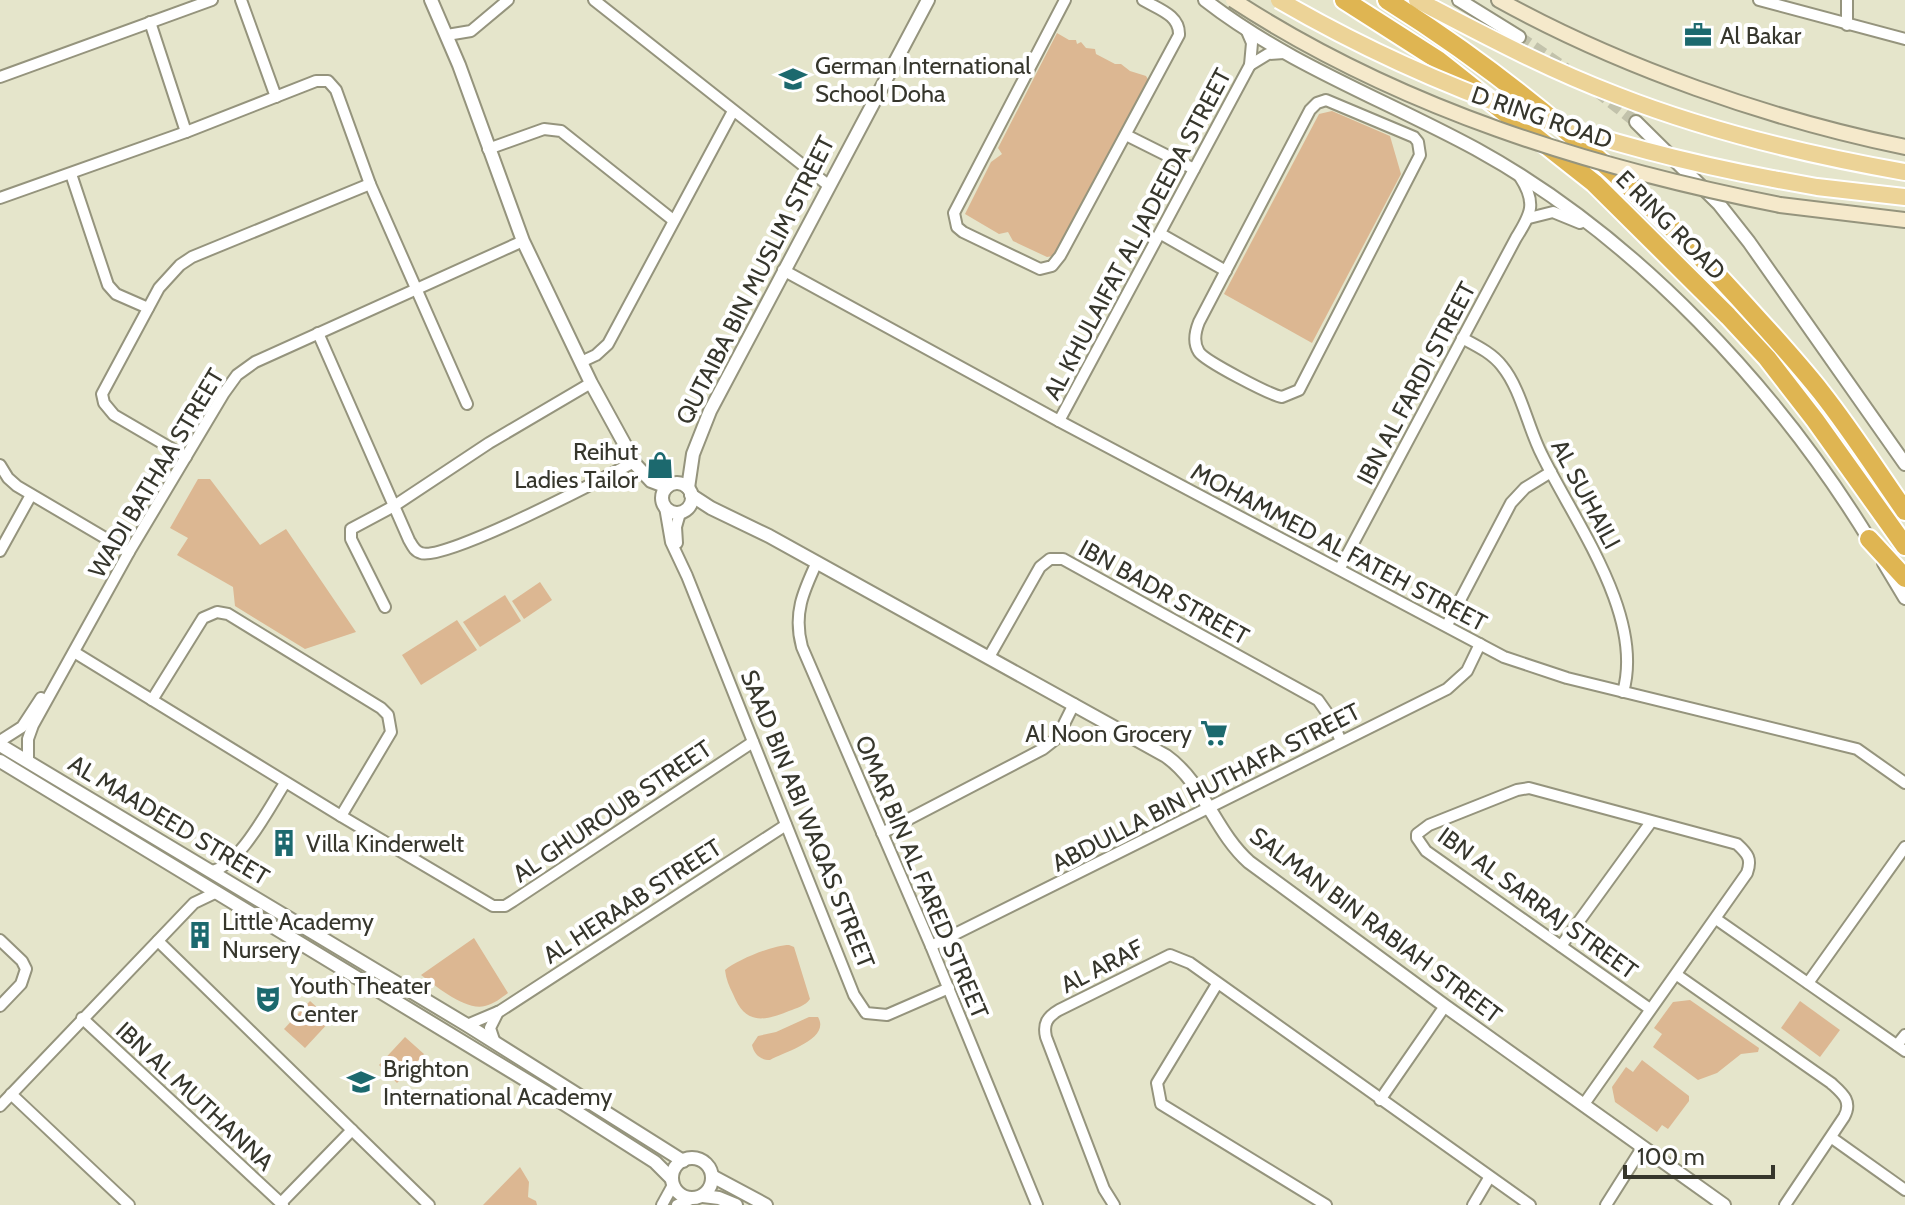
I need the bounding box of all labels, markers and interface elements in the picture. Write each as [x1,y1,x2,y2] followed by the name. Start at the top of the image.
[1683,20,1713,50] office icon: Al Bakar
[1720,21,1802,50] place label: Al Bakar
[815,51,1031,108] place label: German International School Doha
[1037,63,1237,405] street label: AL KHULAIFAT AL JADEEDA STREET
[778,64,808,94] school or university icon: German International School Doha
[1468,79,1616,155] street label: D RING ROAD
[669,131,841,429] street label: QUTAIBA BIN MUSLIM STREET
[1610,164,1732,286] street label: E RING ROAD
[1350,277,1482,489] street label: IBN AL FARDI STREET
[82,363,230,583] street label: WADI BATHAA STREET
[1545,434,1627,554] street label: AL SUHAILI
[514,437,638,494] place label: Reihut Ladies Tailor
[645,450,675,480] shop icon: Reihut Ladies Tailor
[1186,457,1492,638] street label: MOHAMMED AL FATEH STREET
[1074,533,1254,651] street label: IBN BADR STREET
[735,666,881,973] street label: SAAD BIN ABI WAQAS STREET
[1047,696,1365,878] street label: ABDULLA BIN HUTHAFA STREET
[1199,718,1229,748] supermarket icon: Al Noon Grocery
[1025,719,1192,748] place label: Al Noon Grocery
[849,731,995,1023] street label: OMAR BIN AL FARED STREET
[507,734,717,888] street label: AL GHUROUB STREET
[63,749,275,891] street label: AL MAADEED STREET
[1244,821,1508,1029] street label: SALMAN BIN RABIAH STREET
[1433,821,1644,985] street label: IBN AL SARRAJ STREET
[269,828,299,858] building icon: Villa Kinderwelt
[306,829,464,858] place label: Villa Kinderwelt
[537,832,727,970] street label: AL HERAAB STREET
[222,907,374,964] place label: Little Academy Nursery
[185,920,215,950] building icon: Little Academy Nursery
[1056,933,1149,999] street label: AL ARAF
[289,971,431,1028] place label: Youth Theater Center
[253,984,283,1014] theatre icon: Youth Theater Center
[110,1016,280,1177] street label: IBN AL MUTHANNA
[383,1054,612,1111] place label: Brighton International Academy
[346,1067,376,1097] school or university icon: Brighton International Academy
[1625,1129,1773,1179] scale bar
[1637,1142,1705,1171] text: 100 m

